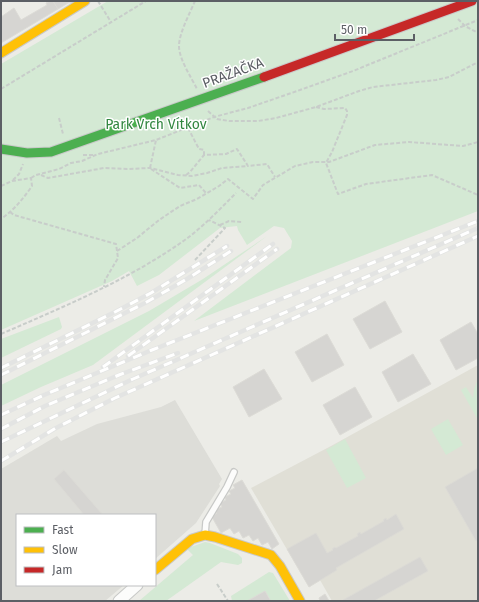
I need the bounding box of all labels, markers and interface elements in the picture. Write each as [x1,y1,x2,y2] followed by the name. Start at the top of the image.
[335,16,414,42] scale bar
[341,23,367,37] text: 50 m
[200,53,266,92] street label: PRAŽAČKA
[105,116,207,133] park label: Park Vrch Vítkov
[16,514,156,586] legend
[52,523,74,537] text: Fast
[52,543,78,557] text: Slow
[52,563,72,577] text: Jam

